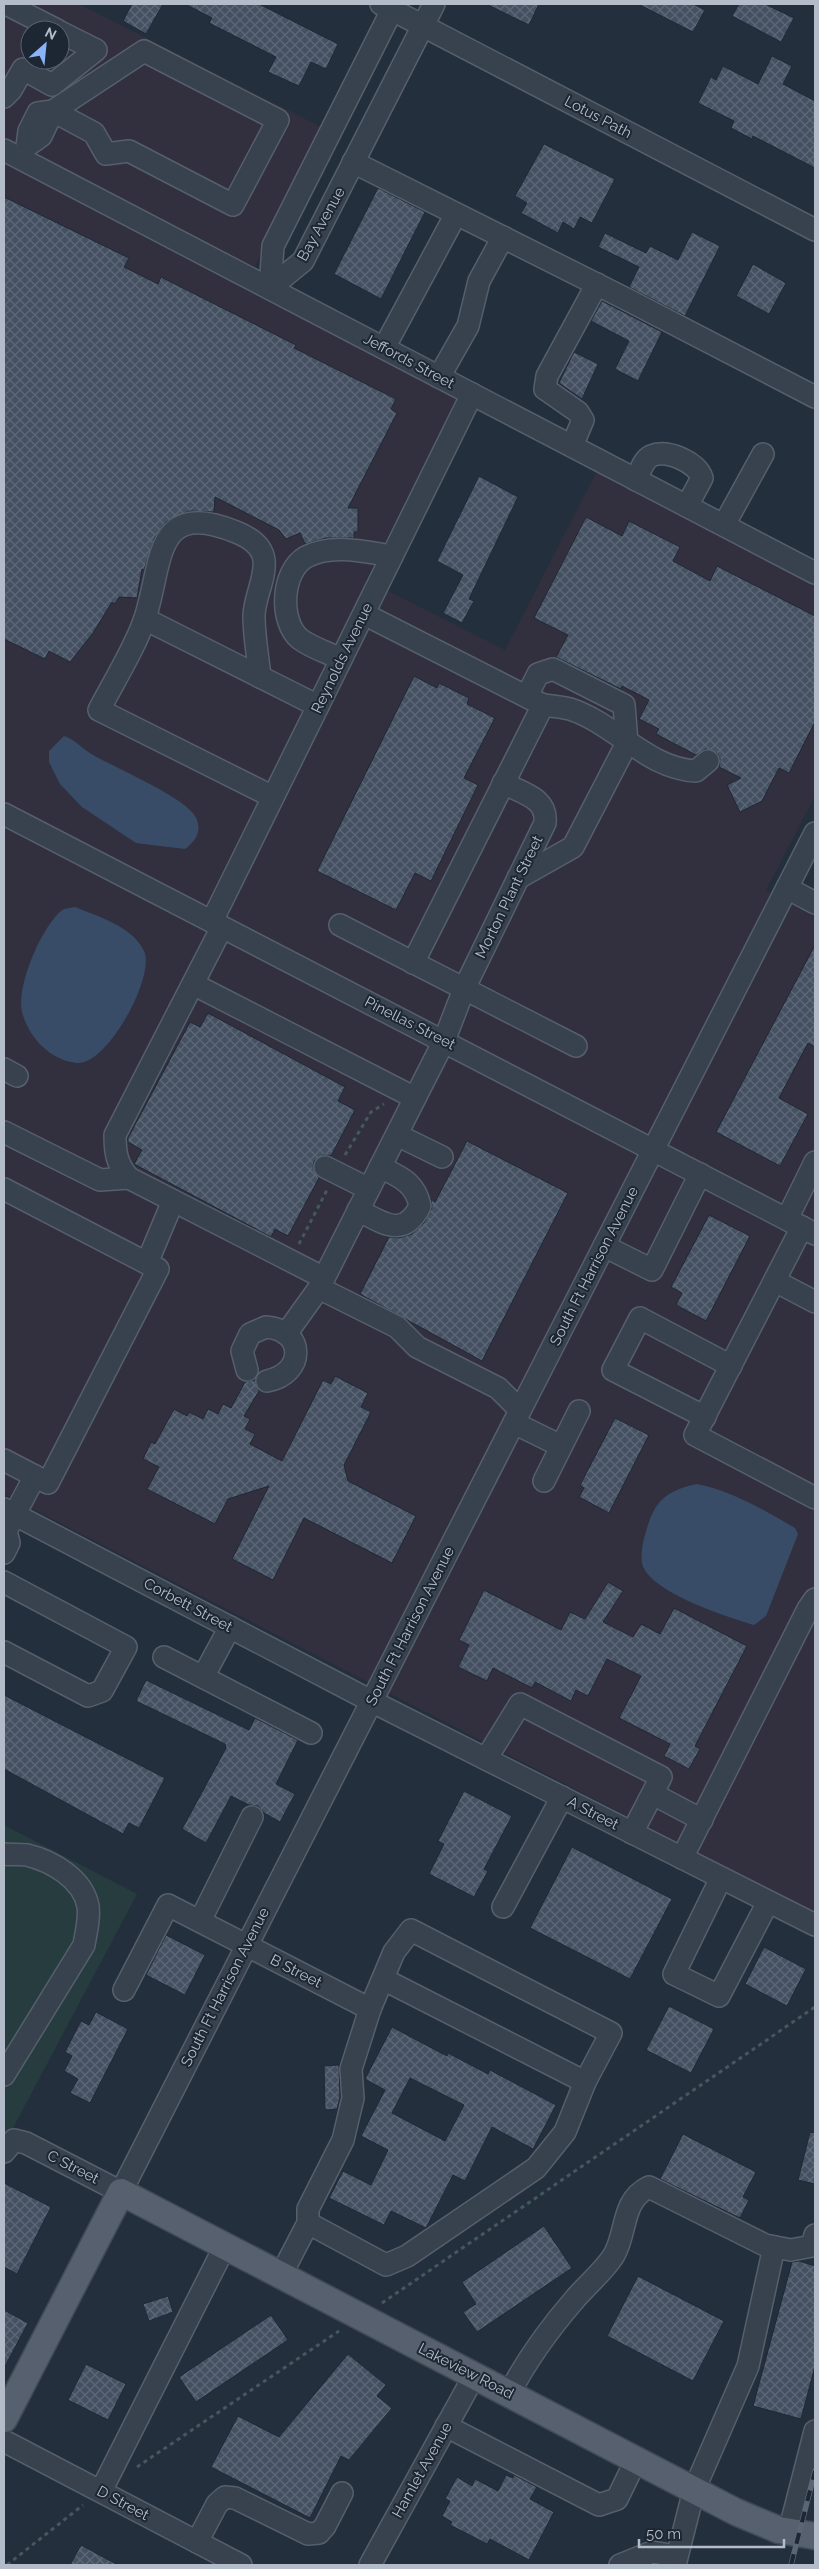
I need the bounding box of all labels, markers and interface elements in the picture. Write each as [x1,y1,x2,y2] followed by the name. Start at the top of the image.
[20,20,70,70] north arrow
[43,24,59,43] text: N
[561,92,635,142] street label: Lotus Path
[293,184,349,264] street label: Bay Avenue
[361,330,457,392] street label: Jeffords Street
[307,600,377,716] street label: Reynolds Avenue
[471,833,547,961] street label: Morton Plant Street
[362,992,458,1054] street label: Pinellas Street
[546,1183,642,1348] street label: South Ft Harrison Avenue
[362,1543,458,1708] street label: South Ft Harrison Avenue
[141,1574,235,1636] street label: Corbett Street
[564,1792,622,1834] street label: A Street
[177,1904,273,2069] street label: South Ft Harrison Avenue
[267,1950,325,1992] street label: B Street
[44,2146,102,2188] street label: C Street
[415,2339,517,2403] street label: Lakeview Road
[388,2419,456,2521] street label: Hamlet Avenue
[94,2482,152,2524] street label: D Street
[639,2516,784,2548] scale bar
[646,2525,681,2543] text: 50 m

